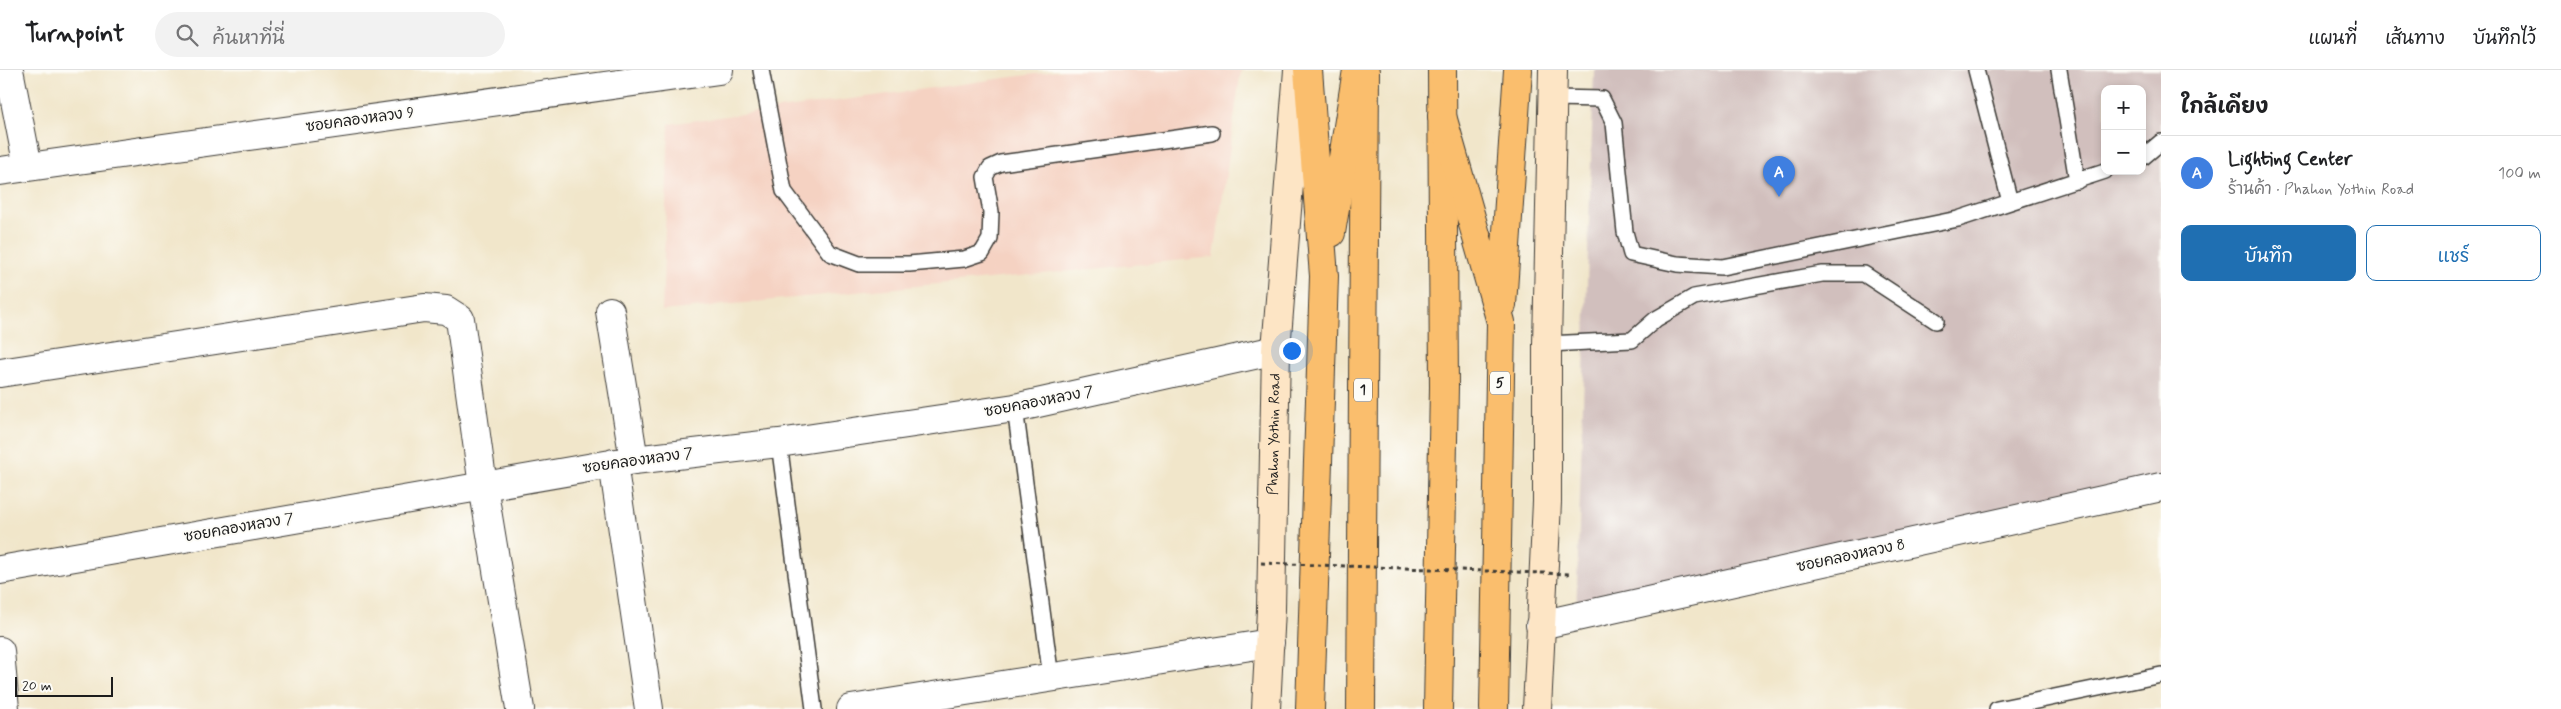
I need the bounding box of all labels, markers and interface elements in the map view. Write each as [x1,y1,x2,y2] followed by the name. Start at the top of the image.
[155,12,505,57] search box
[25,19,125,50] text: Turnpoint
[173,21,201,49] icon: search
[213,26,285,51] text: ค้นหาที่นี่
[2309,27,2357,51] text: แผนที่
[2385,27,2445,51] text: เส้นทาง
[2473,27,2536,51] text: บันทึกไว้
[2101,85,2146,175] map controls
[2101,85,2146,130] button: +
[2181,93,2268,121] text: ใกล้เคียง
[304,102,416,138] street label: ซอยคลองหลวง 9
[2101,130,2146,175] button: −
[2228,147,2352,172] text: Lighting Center
[1763,156,1795,197] pin: A
[2192,163,2202,184] text: A
[2498,163,2541,184] text: 100 m
[2228,179,2414,200] text: ร้านค้า · Phahon Yothin Road
[2181,225,2356,281] button: บันทึก
[2366,225,2541,281] button: แชร์
[1279,338,1305,364] your location
[1490,372,1510,394] road number: 5
[1263,373,1286,495] street label: Phahon Yothin Road
[1354,378,1372,402] road number: 1
[983,382,1095,422] street label: ซอยคลองหลวง 7
[582,443,694,479] street label: ซอยคลองหลวง 7
[183,509,295,547] street label: ซอยคลองหลวง 7
[1795,535,1907,577] street label: ซอยคลองหลวง 8
[15,674,112,697] scale bar
[22,677,52,695] text: 20 m

